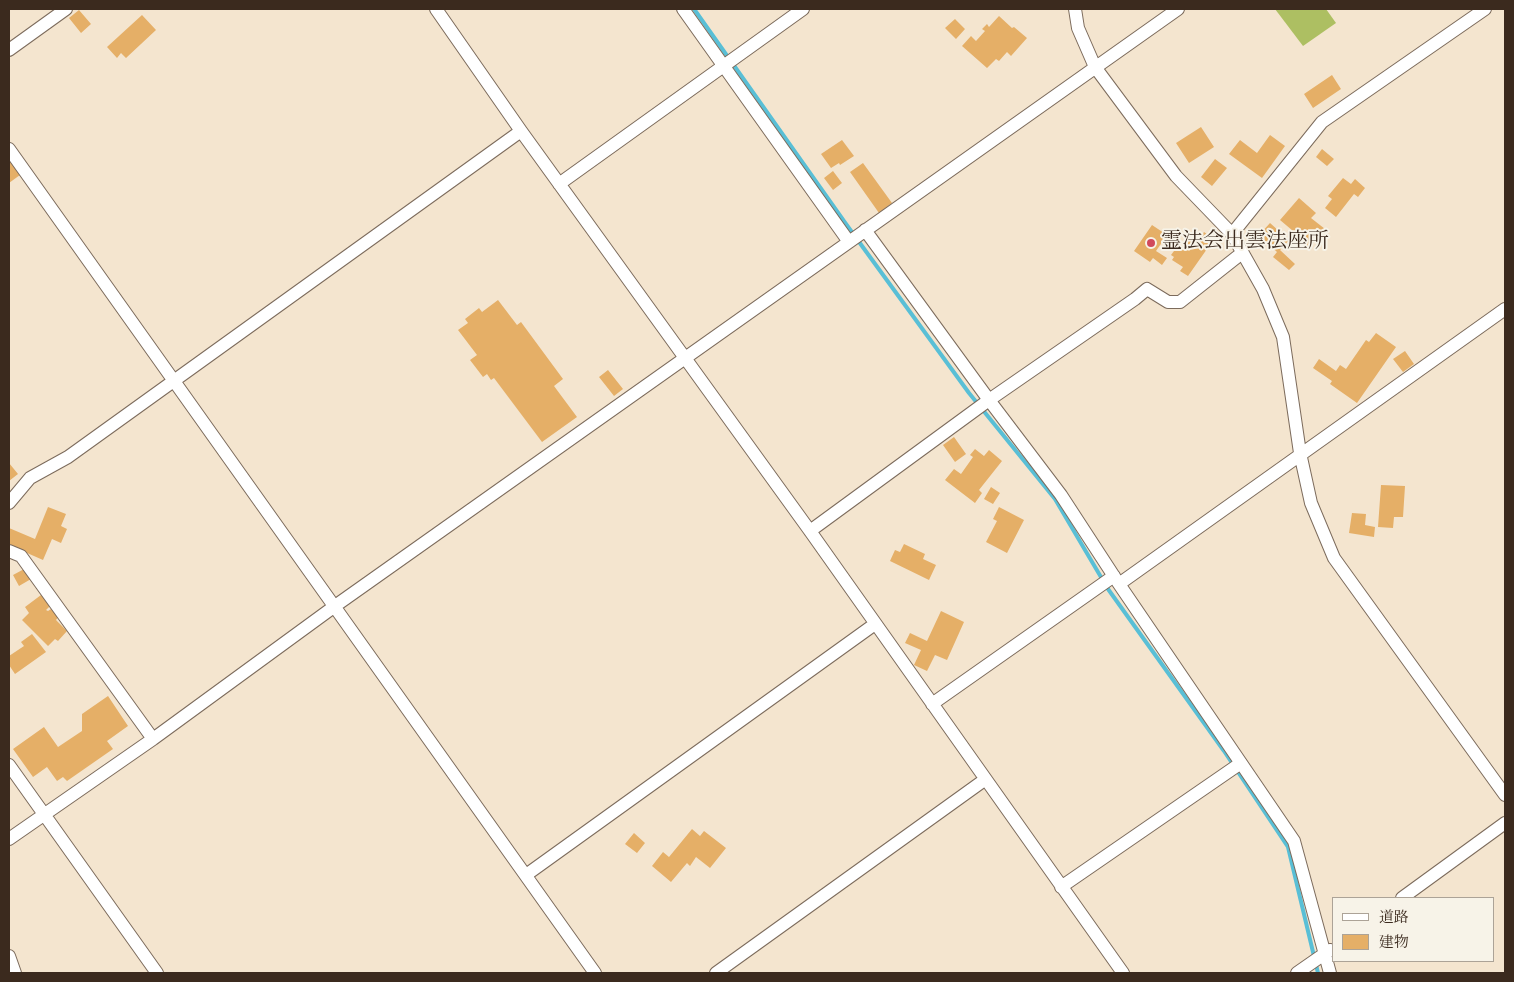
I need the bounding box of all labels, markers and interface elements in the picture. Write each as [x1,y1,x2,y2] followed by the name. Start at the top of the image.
[1161,230,1329,256] place label: 霊法会出雲法座所
[1145,237,1157,249] marker: 霊法会出雲法座所
[1332,897,1494,962] legend
[1379,908,1409,929] text: 道路
[1379,933,1409,954] text: 建物

